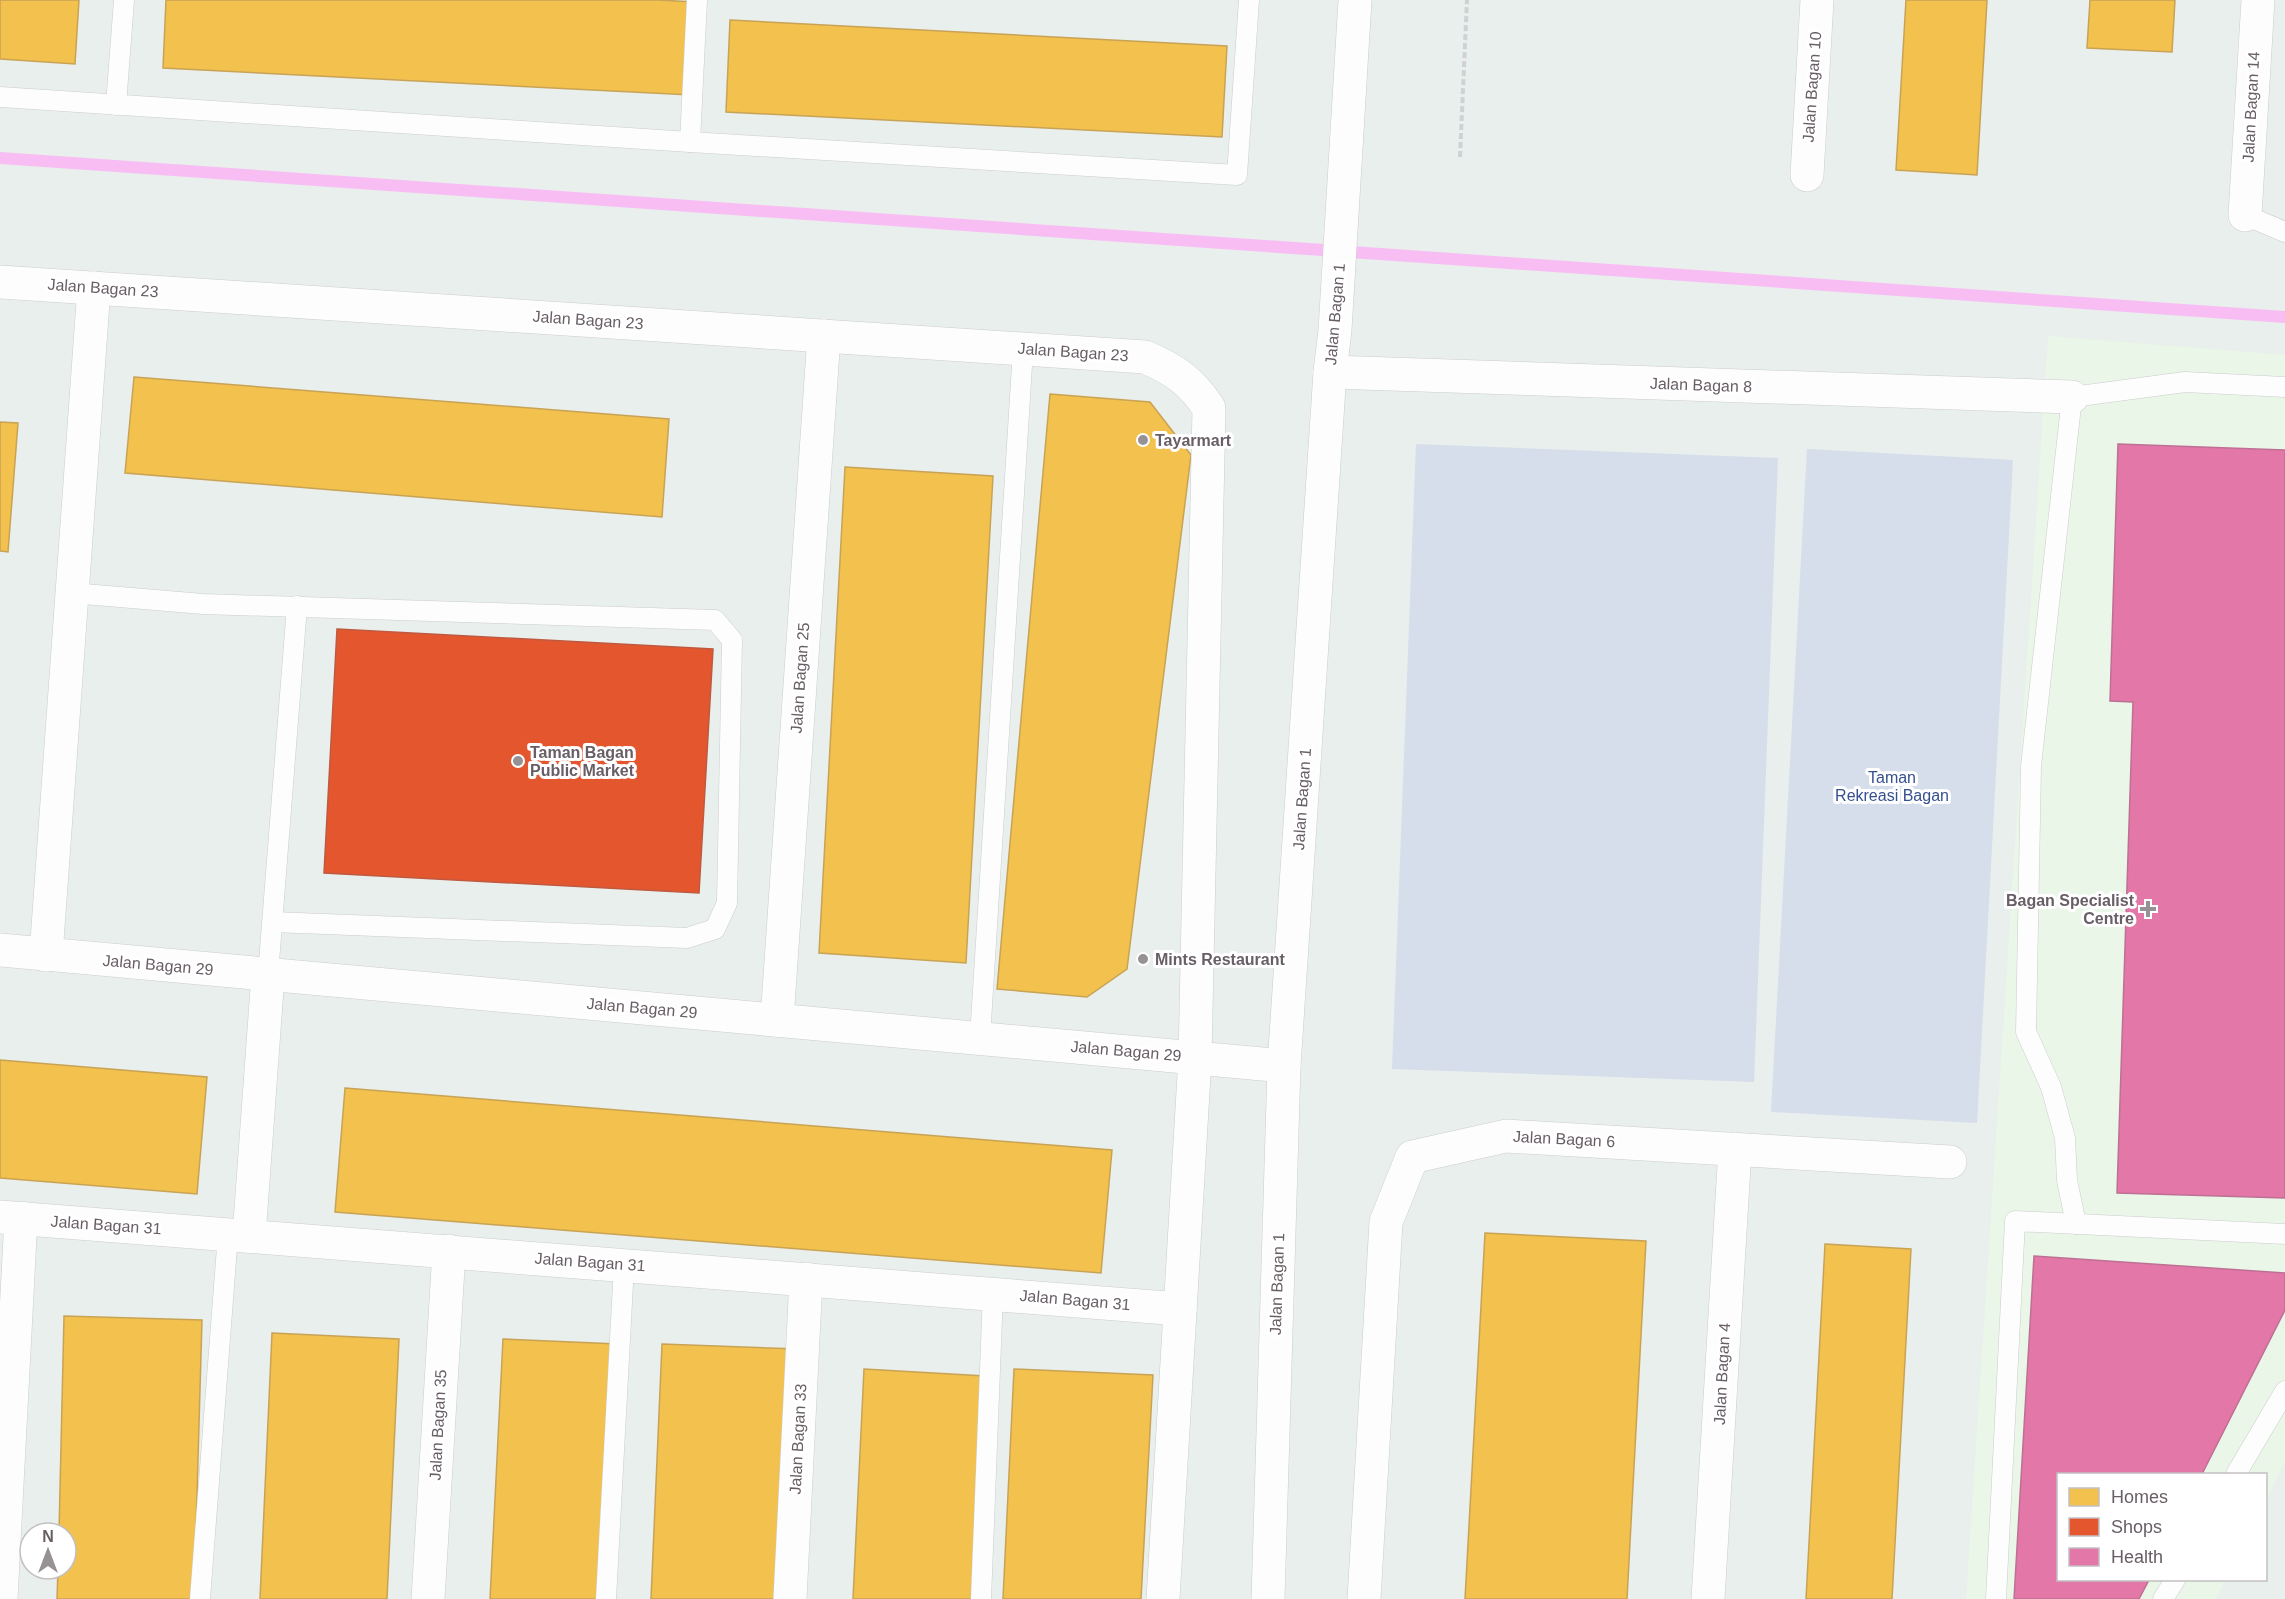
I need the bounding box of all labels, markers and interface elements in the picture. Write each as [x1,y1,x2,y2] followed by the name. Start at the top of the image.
[1800,31,1824,143] street label: Jalan Bagan 10
[2240,51,2262,163] street label: Jalan Bagan 14
[1322,262,1348,366] street label: Jalan Bagan 1
[47,276,159,300] street label: Jalan Bagan 23
[532,308,644,332] street label: Jalan Bagan 23
[1017,340,1129,364] street label: Jalan Bagan 23
[1650,375,1753,395] street label: Jalan Bagan 8
[1155,432,1232,449] place label: Tayarmart
[1136,433,1150,447] marker: Tayarmart
[788,622,812,734] street label: Jalan Bagan 25
[530,744,635,779] place label: Taman Bagan Public Market
[1290,747,1314,851] street label: Jalan Bagan 1
[511,754,525,768] marker: Taman Bagan Public Market
[1835,769,1949,804] park label: Taman Rekreasi Bagan
[2006,892,2135,927] place label: Bagan Specialist Centre
[2139,900,2157,918] marker: Bagan Specialist Centre
[1155,951,1285,968] place label: Mints Restaurant
[102,952,214,978] street label: Jalan Bagan 29
[1136,952,1150,966] marker: Mints Restaurant
[586,995,698,1021] street label: Jalan Bagan 29
[1070,1038,1182,1064] street label: Jalan Bagan 29
[1512,1128,1616,1150] street label: Jalan Bagan 6
[50,1213,162,1237] street label: Jalan Bagan 31
[1267,1232,1287,1335] street label: Jalan Bagan 1
[534,1250,646,1274] street label: Jalan Bagan 31
[1019,1287,1131,1313] street label: Jalan Bagan 31
[1711,1322,1733,1426] street label: Jalan Bagan 4
[427,1369,449,1481] street label: Jalan Bagan 35
[787,1383,809,1495] street label: Jalan Bagan 33
[2057,1473,2267,1581] legend
[2111,1487,2168,1507] text: Homes
[2111,1517,2162,1537] text: Shops
[18,1521,78,1581] north arrow
[42,1528,54,1545] text: N
[2111,1547,2163,1567] text: Health

